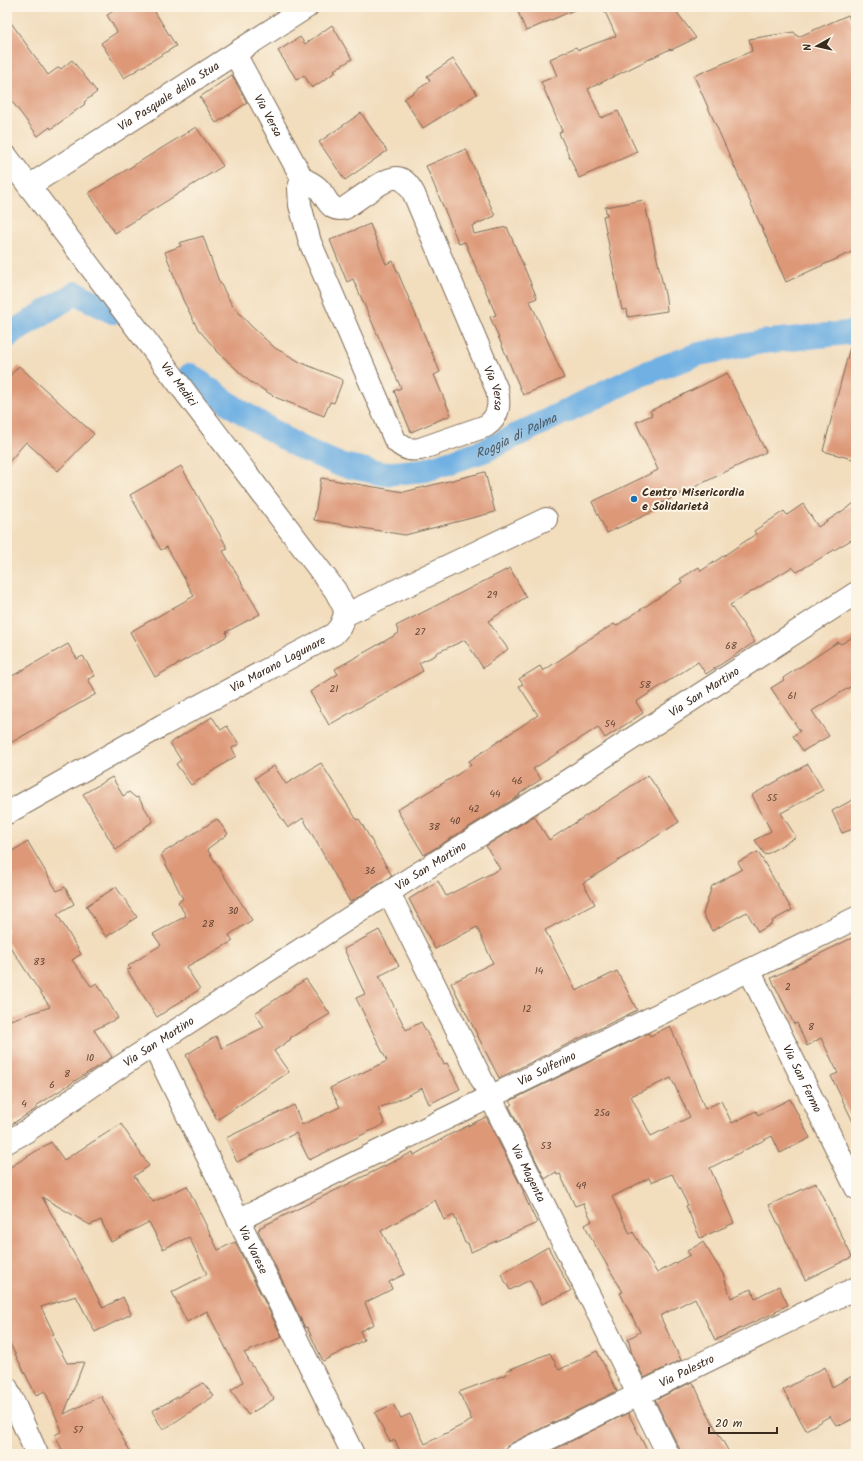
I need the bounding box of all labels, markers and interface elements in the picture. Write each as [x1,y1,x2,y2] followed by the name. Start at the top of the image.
[797,26,837,66] north arrow
[799,43,817,52] text: N
[114,57,224,136] street label: Via Pasquale della Stua
[248,91,287,141] street label: Via Versa
[156,358,203,412] street label: Via Medici
[478,363,507,412] street label: Via Versa
[473,408,562,465] water label: Roggia di Palma
[642,483,744,516] place label: Centro Misericordia e Solidarietà
[629,494,639,504] marker: Centro Misericordia e Solidarietà
[487,587,497,603] house number: 29
[415,624,426,640] house number: 27
[227,631,330,698] street label: Via Marano Lagunare
[725,638,738,654] house number: 68
[665,662,744,722] street label: Via San Martino
[639,677,652,693] house number: 58
[330,681,338,697] house number: 21
[788,688,796,704] house number: 61
[605,716,616,732] house number: 54
[511,773,523,789] house number: 46
[489,786,501,802] house number: 44
[767,790,778,806] house number: 55
[468,801,480,817] house number: 42
[450,813,460,829] house number: 40
[428,819,441,835] house number: 38
[391,836,471,896] street label: Via San Martino
[364,863,376,879] house number: 36
[228,903,238,919] house number: 30
[202,916,215,932] house number: 28
[33,954,45,970] house number: 83
[535,963,544,979] house number: 14
[785,979,791,995] house number: 2
[523,1001,532,1017] house number: 12
[120,1012,198,1072] street label: Via San Martino
[808,1019,815,1035] house number: 8
[777,1042,827,1116] street label: Via San Fermo
[515,1047,580,1091] street label: Via Solferino
[86,1050,94,1066] house number: 10
[64,1066,71,1082] house number: 8
[49,1077,55,1093] house number: 6
[21,1096,27,1112] house number: 4
[594,1105,610,1121] house number: 25a
[540,1138,552,1154] house number: 53
[505,1141,551,1206] street label: Via Magenta
[576,1178,586,1194] house number: 49
[233,1223,273,1278] street label: Via Varese
[656,1350,718,1393] street label: Via Palestro
[709,1409,777,1435] scale bar
[715,1414,743,1433] text: 20 m
[73,1422,83,1438] house number: 57

